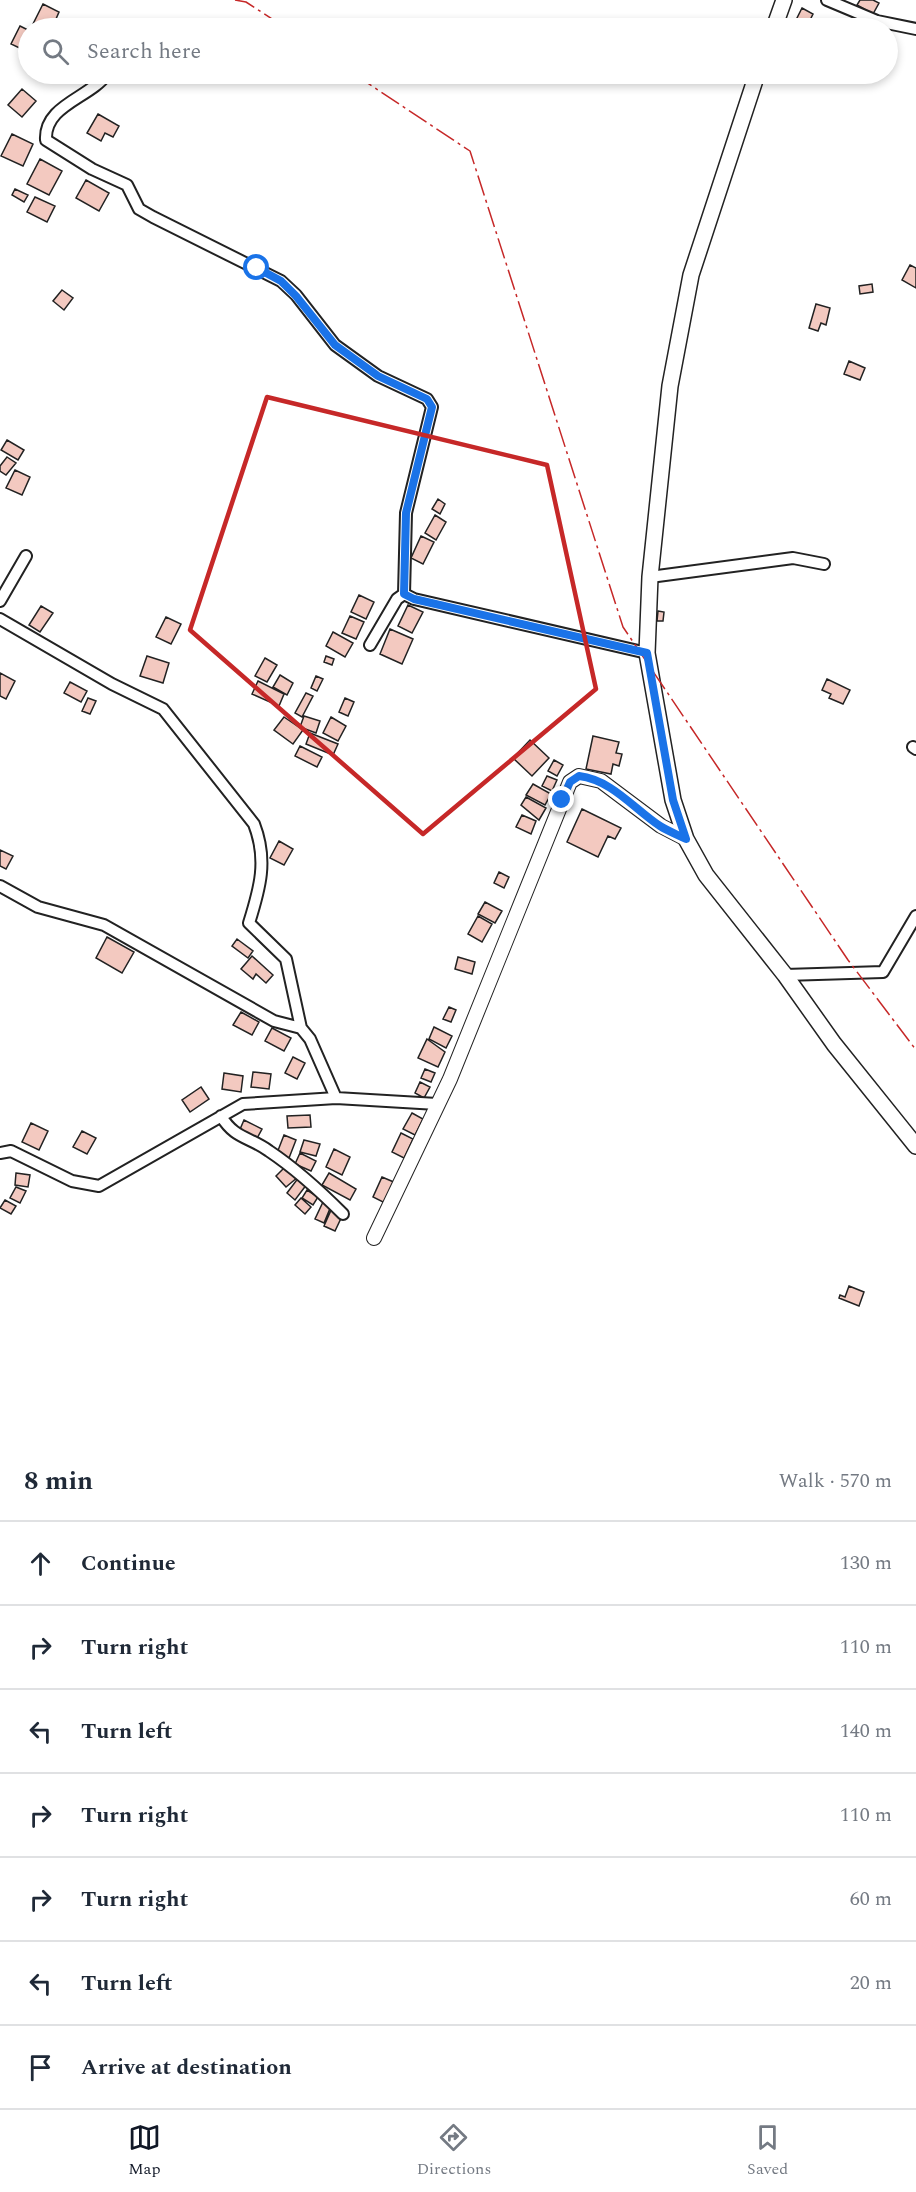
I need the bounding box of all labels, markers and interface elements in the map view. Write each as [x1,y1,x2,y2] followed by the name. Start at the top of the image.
[18,18,898,84] search box
[39,35,72,68] icon: search
[87,35,201,68] text: Search here
[243,254,269,280] route start
[548,786,574,812] route end
[24,1461,93,1501] text: 8 min
[779,1466,892,1496] text: Walk · 570 m
[24,1547,57,1580] icon: ahead
[81,1547,176,1580] text: Continue
[840,1548,892,1578] text: 130 m
[24,1631,57,1664] icon: right
[81,1631,188,1664] text: Turn right
[840,1632,892,1662] text: 110 m
[24,1715,57,1748] icon: left
[81,1715,173,1748] text: Turn left
[840,1716,892,1746] text: 140 m
[24,1799,57,1832] icon: right
[81,1799,188,1832] text: Turn right
[840,1800,892,1830] text: 110 m
[24,1883,57,1916] icon: right
[81,1883,188,1916] text: Turn right
[850,1884,892,1914] text: 60 m
[24,1967,57,2000] icon: left
[81,1967,173,2000] text: Turn left
[850,1968,892,1998] text: 20 m
[24,2051,57,2084] icon: arrive
[81,2051,292,2084] text: Arrive at destination
[128,2121,161,2181] tab: Map
[417,2121,491,2181] tab: Directions
[747,2121,788,2181] tab: Saved

